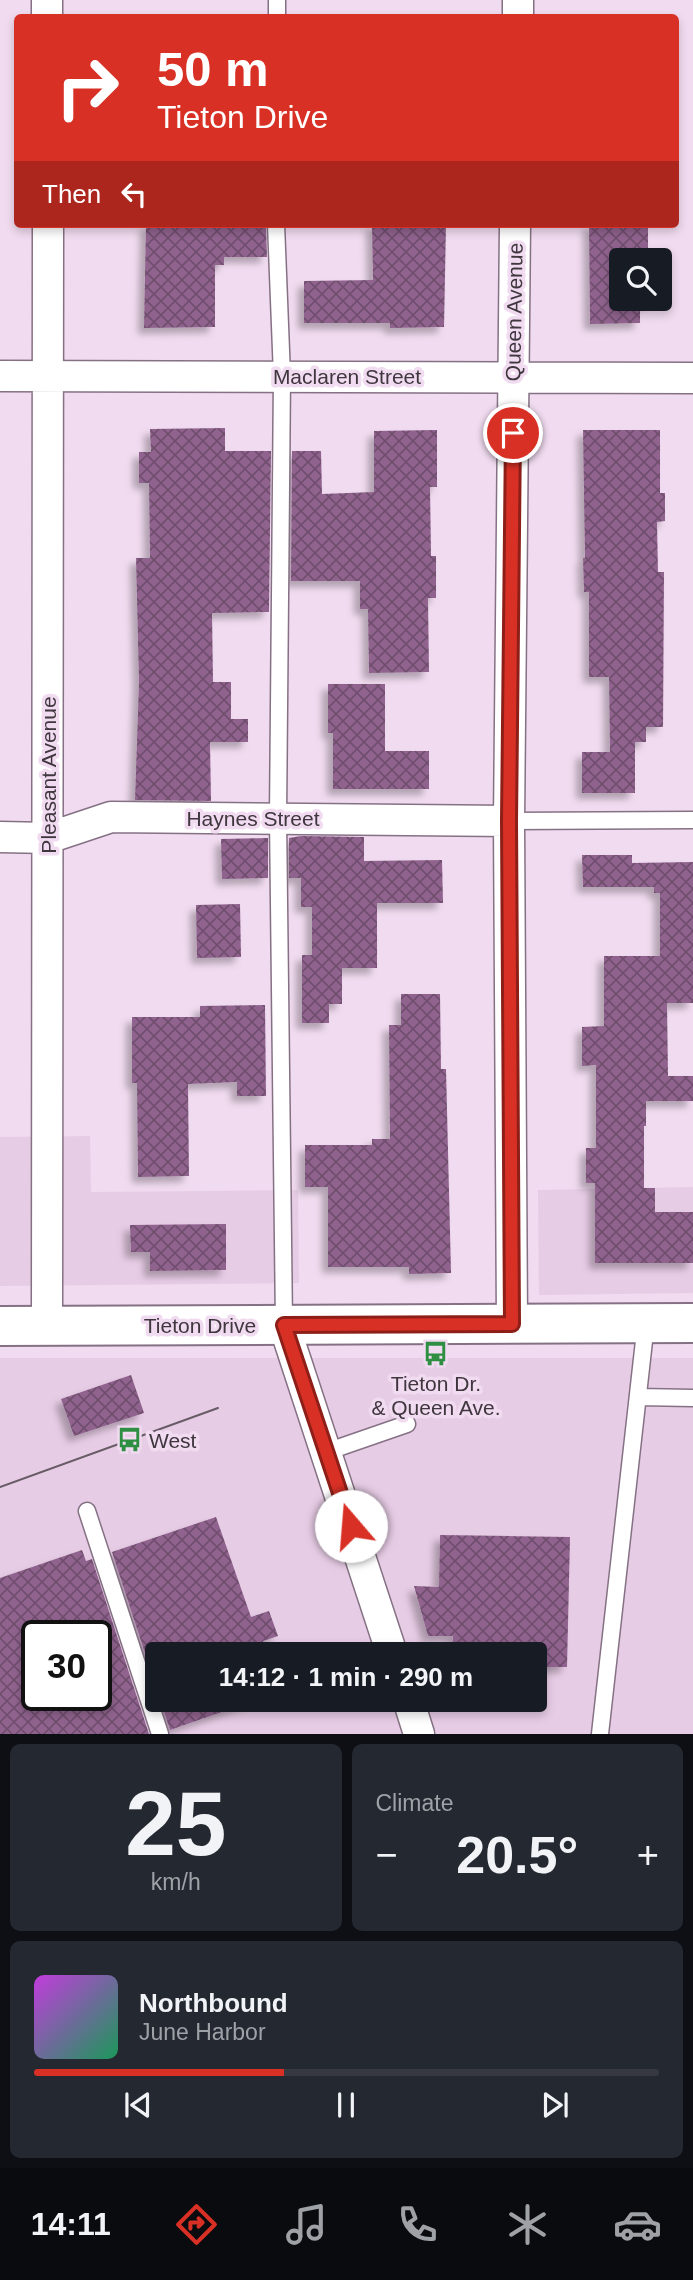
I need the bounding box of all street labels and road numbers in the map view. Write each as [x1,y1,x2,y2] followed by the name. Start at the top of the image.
[501,243,527,381] street label: Queen Avenue
[273,365,421,388] street label: Maclaren Street
[37,696,60,854] street label: Pleasant Avenue
[186,807,320,830] street label: Haynes Street
[144,1314,256,1337] street label: Tieton Drive

